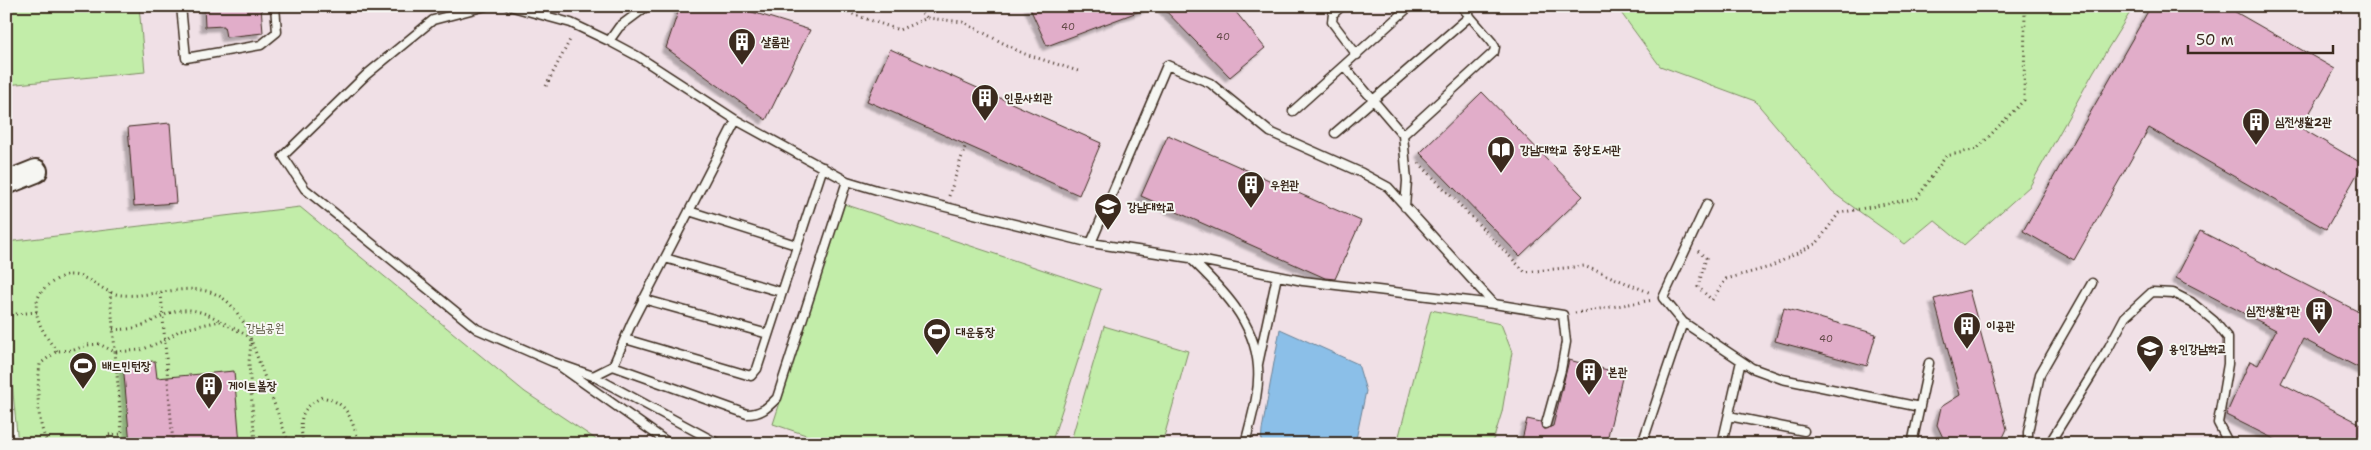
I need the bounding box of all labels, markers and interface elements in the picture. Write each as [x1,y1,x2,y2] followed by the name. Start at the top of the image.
[1061,20,1075,33] house number: 40
[2188,22,2334,54] scale bar
[727,27,757,66] building icon: 샬롬관
[1216,30,1230,43] house number: 40
[2196,30,2234,50] text: 50 m
[760,34,790,50] place label: 샬롬관
[970,83,1000,122] building icon: 인문사회관
[1004,90,1053,106] place label: 인문사회관
[2241,107,2271,146] building icon: 심전생활2관
[2275,114,2332,130] place label: 심전생활2관
[1486,135,1516,174] library icon: 강남대학교 중앙도서관
[1520,142,1621,158] place label: 강남대학교 중앙도서관
[1236,170,1266,209] building icon: 우원관
[1270,177,1299,193] place label: 우원관
[1093,192,1123,231] school or university icon: 강남대학교
[1127,199,1175,215] place label: 강남대학교
[2304,296,2334,335] building icon: 심전생활1관
[2246,303,2300,319] place label: 심전생활1관
[1952,311,1982,350] building icon: 이공관
[922,317,952,356] sports icon: 대운동장
[1986,318,2015,334] place label: 이공관
[246,320,284,336] park label: 강남공원
[955,324,995,340] place label: 대운동장
[1819,332,1833,345] house number: 40
[2135,334,2165,373] school or university icon: 용인강남학교
[2169,341,2227,357] place label: 용인강남학교
[68,351,98,390] sports icon: 배드민턴장
[1574,357,1604,396] building icon: 본관
[102,358,151,374] place label: 배드민턴장
[1608,364,1628,380] place label: 본관
[194,371,224,410] building icon: 게이트볼장
[228,378,277,394] place label: 게이트볼장

